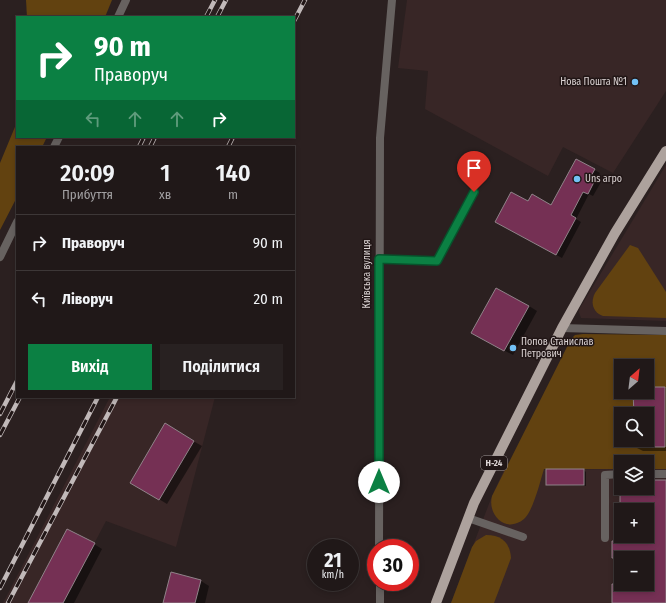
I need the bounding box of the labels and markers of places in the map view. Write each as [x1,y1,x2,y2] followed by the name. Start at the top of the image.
[560,76,627,88] place label: Нова Пошта №1
[630,77,640,87] marker: Нова Пошта №1
[457,151,491,192] pin
[585,173,622,185] place label: Uns агро
[572,174,582,184] marker: Uns агро
[521,336,593,360] place label: Попов Станислав Петрович
[508,343,518,353] marker: Попов Станислав Петрович

